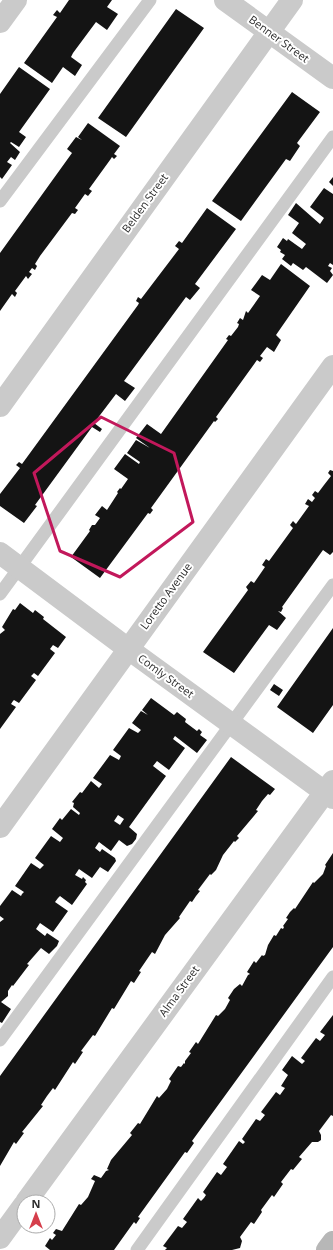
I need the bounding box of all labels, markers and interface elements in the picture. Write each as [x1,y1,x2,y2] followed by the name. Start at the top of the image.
[246,12,312,66] street label: Benner Street
[118,170,171,235] street label: Belden Street
[136,559,195,632] street label: Loretto Avenue
[135,650,197,701] street label: Comly Street
[155,962,202,1019] street label: Alma Street
[16,1194,56,1234] north arrow
[32,1196,40,1211] text: N

